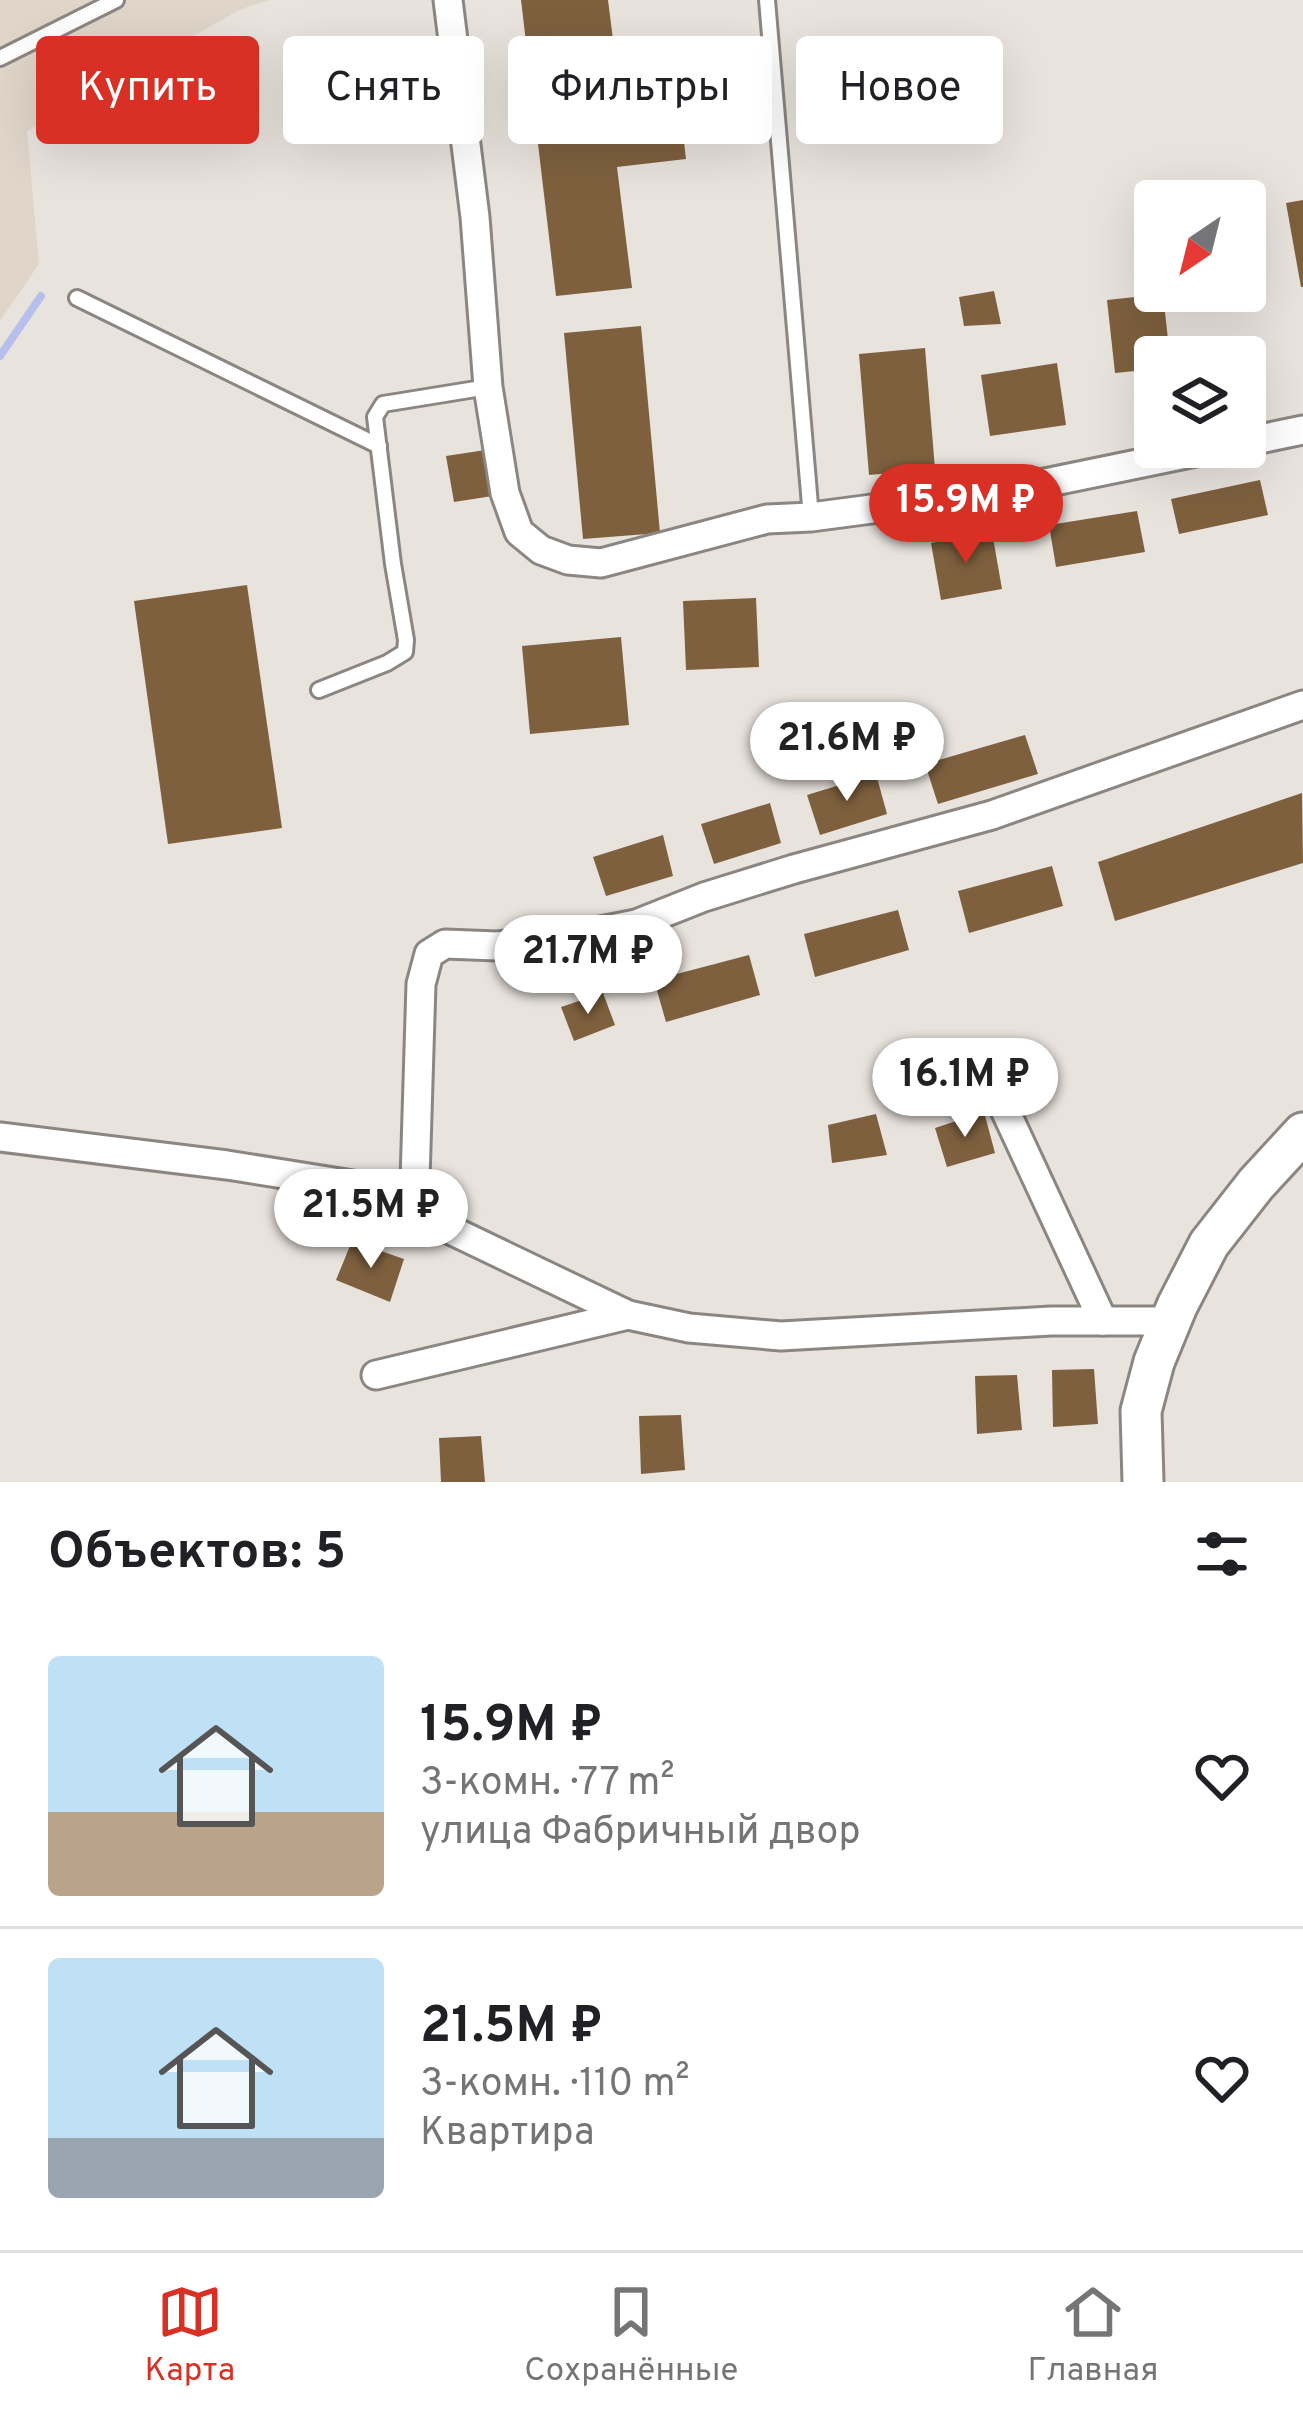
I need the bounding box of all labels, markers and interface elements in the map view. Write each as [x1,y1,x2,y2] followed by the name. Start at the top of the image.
[36,36,259,144] chip: Купить
[283,36,484,144] chip: Снять
[508,36,772,144] chip: Фильтры
[796,36,1003,144] chip: Новое
[1134,180,1266,312] north arrow
[1134,180,1266,468] map controls
[1134,336,1266,468] button: layers
[855,464,1077,566] pin: 15.9M ₽
[896,478,1036,527] text: 15.9M ₽
[736,702,958,804] pin: 21.6M ₽
[777,716,917,765] text: 21.6M ₽
[477,915,699,1017] pin: 21.7M ₽
[521,929,655,978] text: 21.7M ₽
[854,1038,1076,1140] pin: 16.1M ₽
[899,1052,1031,1101] text: 16.1M ₽
[260,1169,482,1271] pin: 21.5M ₽
[301,1183,441,1232] text: 21.5M ₽
[1189,1521,1255,1587] icon: filters
[48,1522,346,1587] text: Объектов: 5
[420,1695,603,1760] text: 15.9M ₽
[144,1704,288,1848] icon: home
[1189,1743,1255,1809] icon: heart
[420,1760,675,1809] text: 3-комн. · 77 m²
[420,1809,861,1858] text: улица Фабричный двор
[420,1996,603,2061] text: 21.5M ₽
[144,2006,288,2150] icon: home
[1189,2045,1255,2111] icon: heart
[420,2061,690,2110] text: 3-комн. · 110 m²
[420,2110,594,2159] text: Квартира
[145,2279,235,2393] tab: Карта
[524,2279,738,2393] tab: Сохранённые
[1028,2279,1158,2393] tab: Главная

